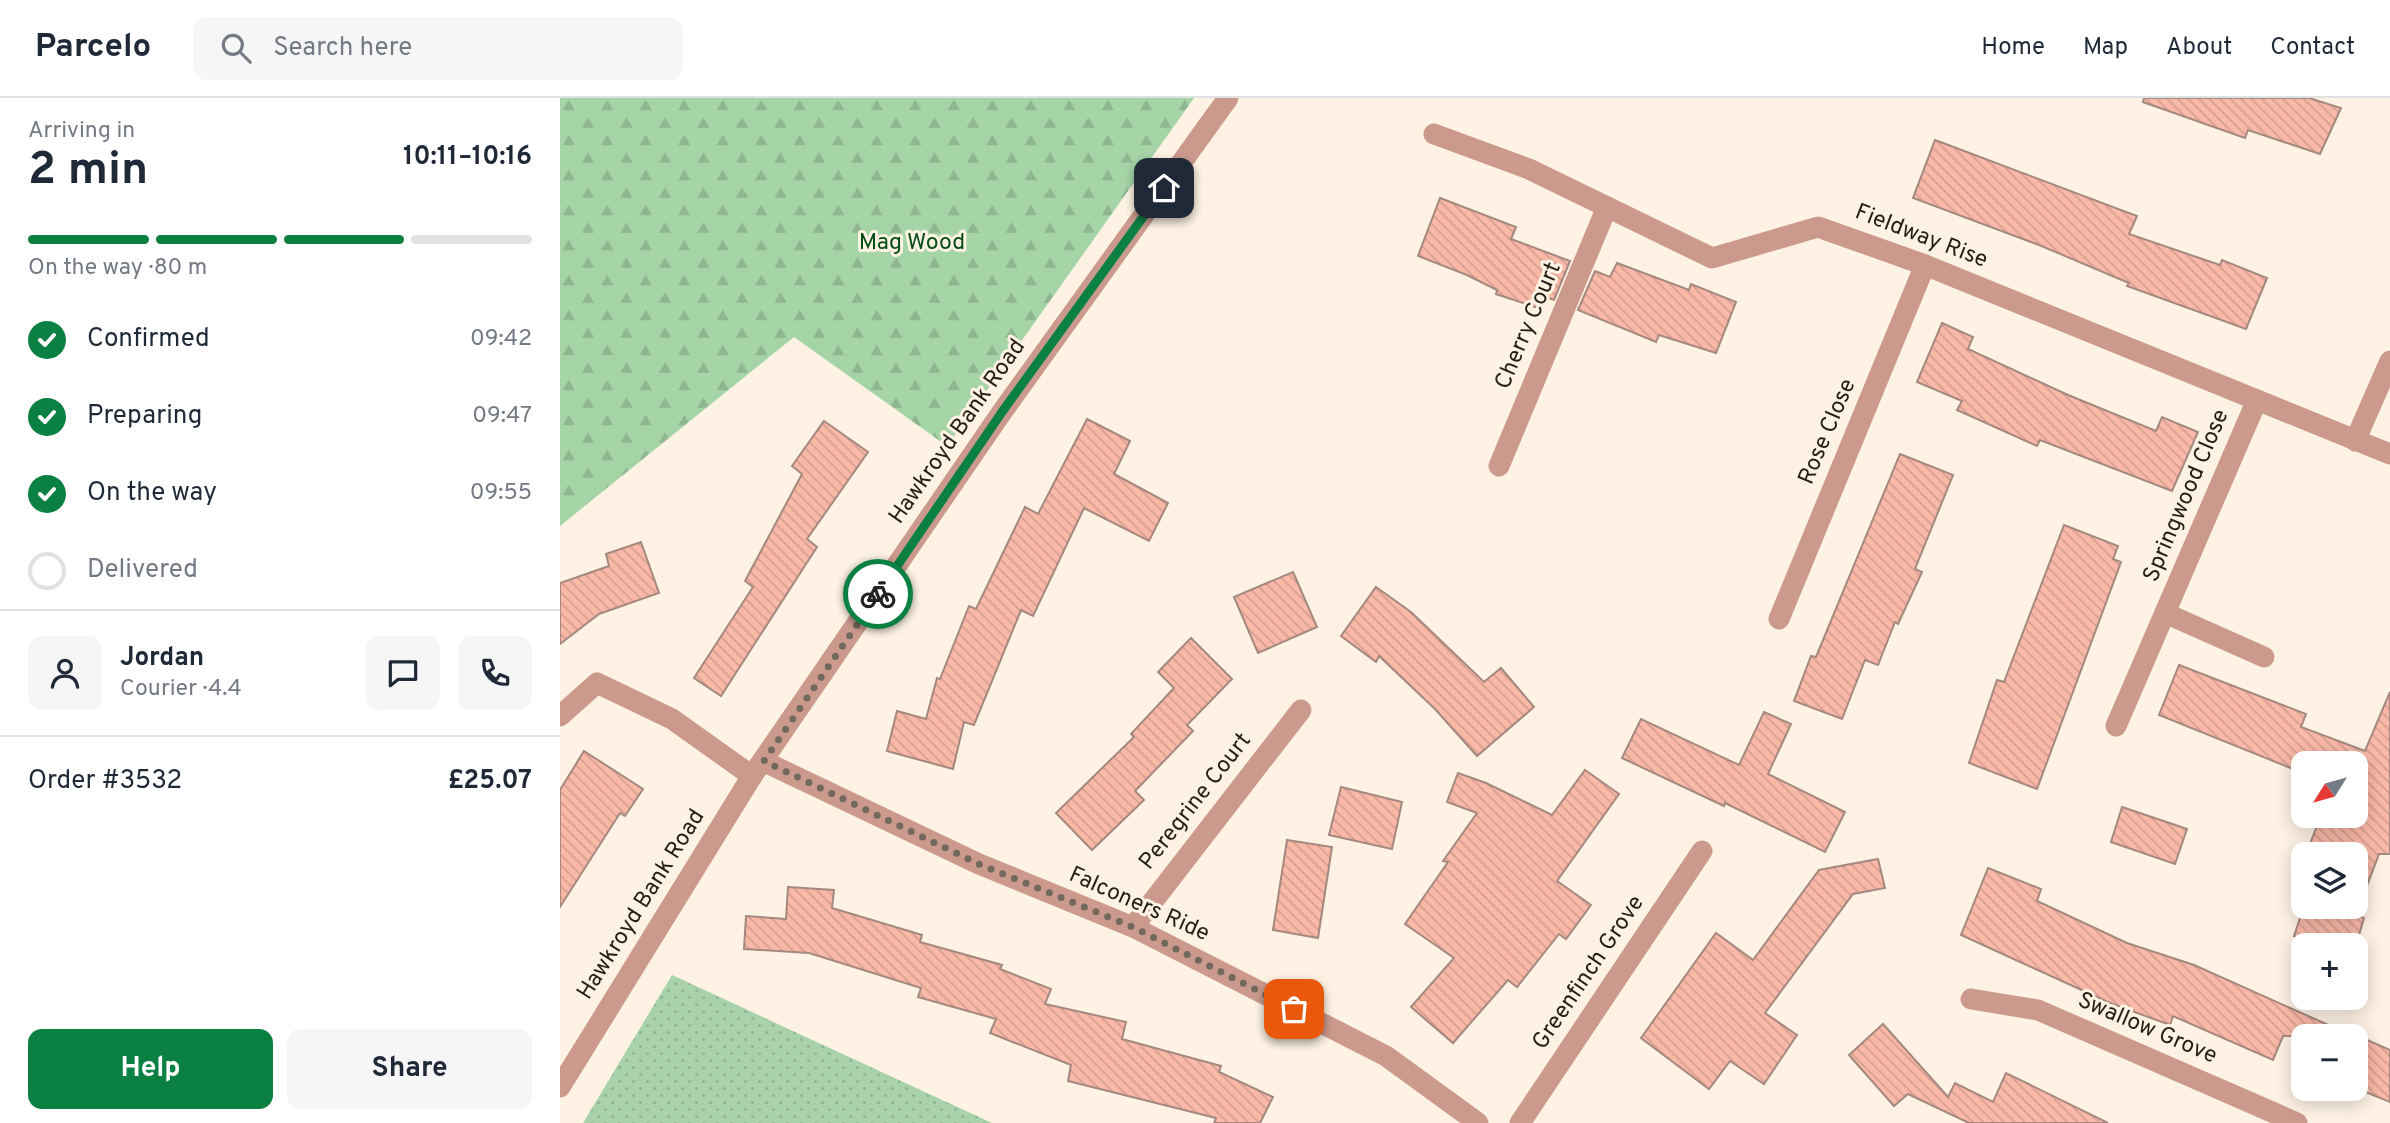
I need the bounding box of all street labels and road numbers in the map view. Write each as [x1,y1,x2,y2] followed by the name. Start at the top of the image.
[1850,198,1992,276] street label: Fieldway Rise
[1489,258,1569,394] street label: Cherry Court
[883,334,1033,530] street label: Hawkroyd Bank Road
[1793,375,1863,489] street label: Rose Close
[2138,405,2236,587] street label: Springwood Close
[1133,728,1259,876] street label: Peregrine Court
[572,804,712,1006] street label: Hawkroyd Bank Road
[1064,861,1214,949] street label: Falconers Ride
[1527,890,1651,1056] street label: Greenfinch Grove
[2073,987,2221,1071] street label: Swallow Grove

